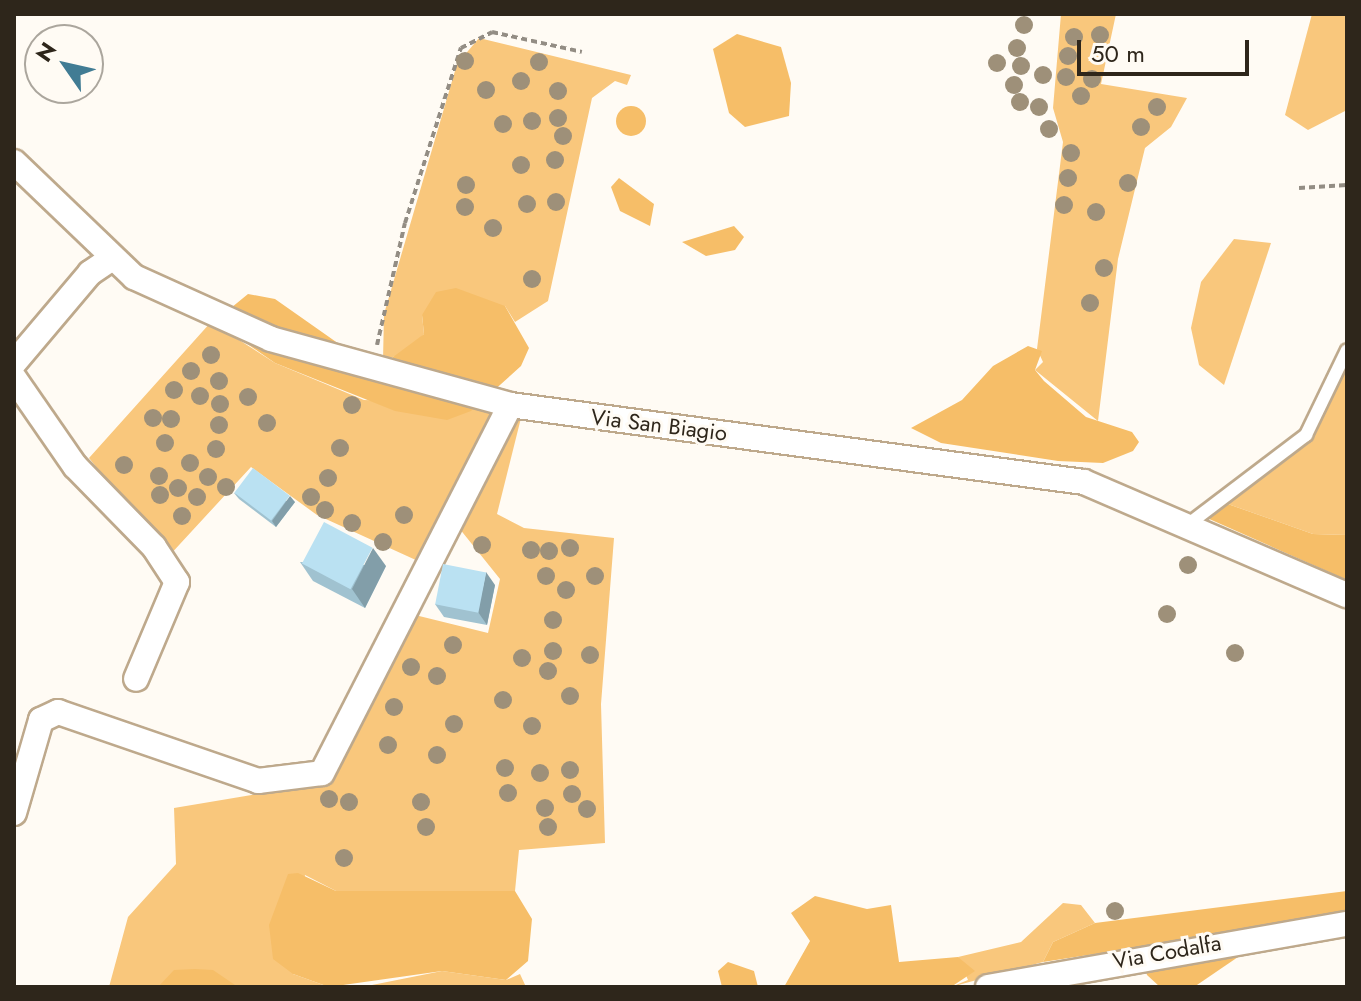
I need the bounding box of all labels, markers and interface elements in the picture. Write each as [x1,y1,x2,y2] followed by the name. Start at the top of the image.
[24,24,104,104] north arrow
[1081,24,1253,74] scale bar
[28,36,64,68] text: N
[1091,36,1145,71] text: 50 m
[589,404,729,446] street label: Via San Biagio
[1111,929,1223,975] street label: Via Codalfa

